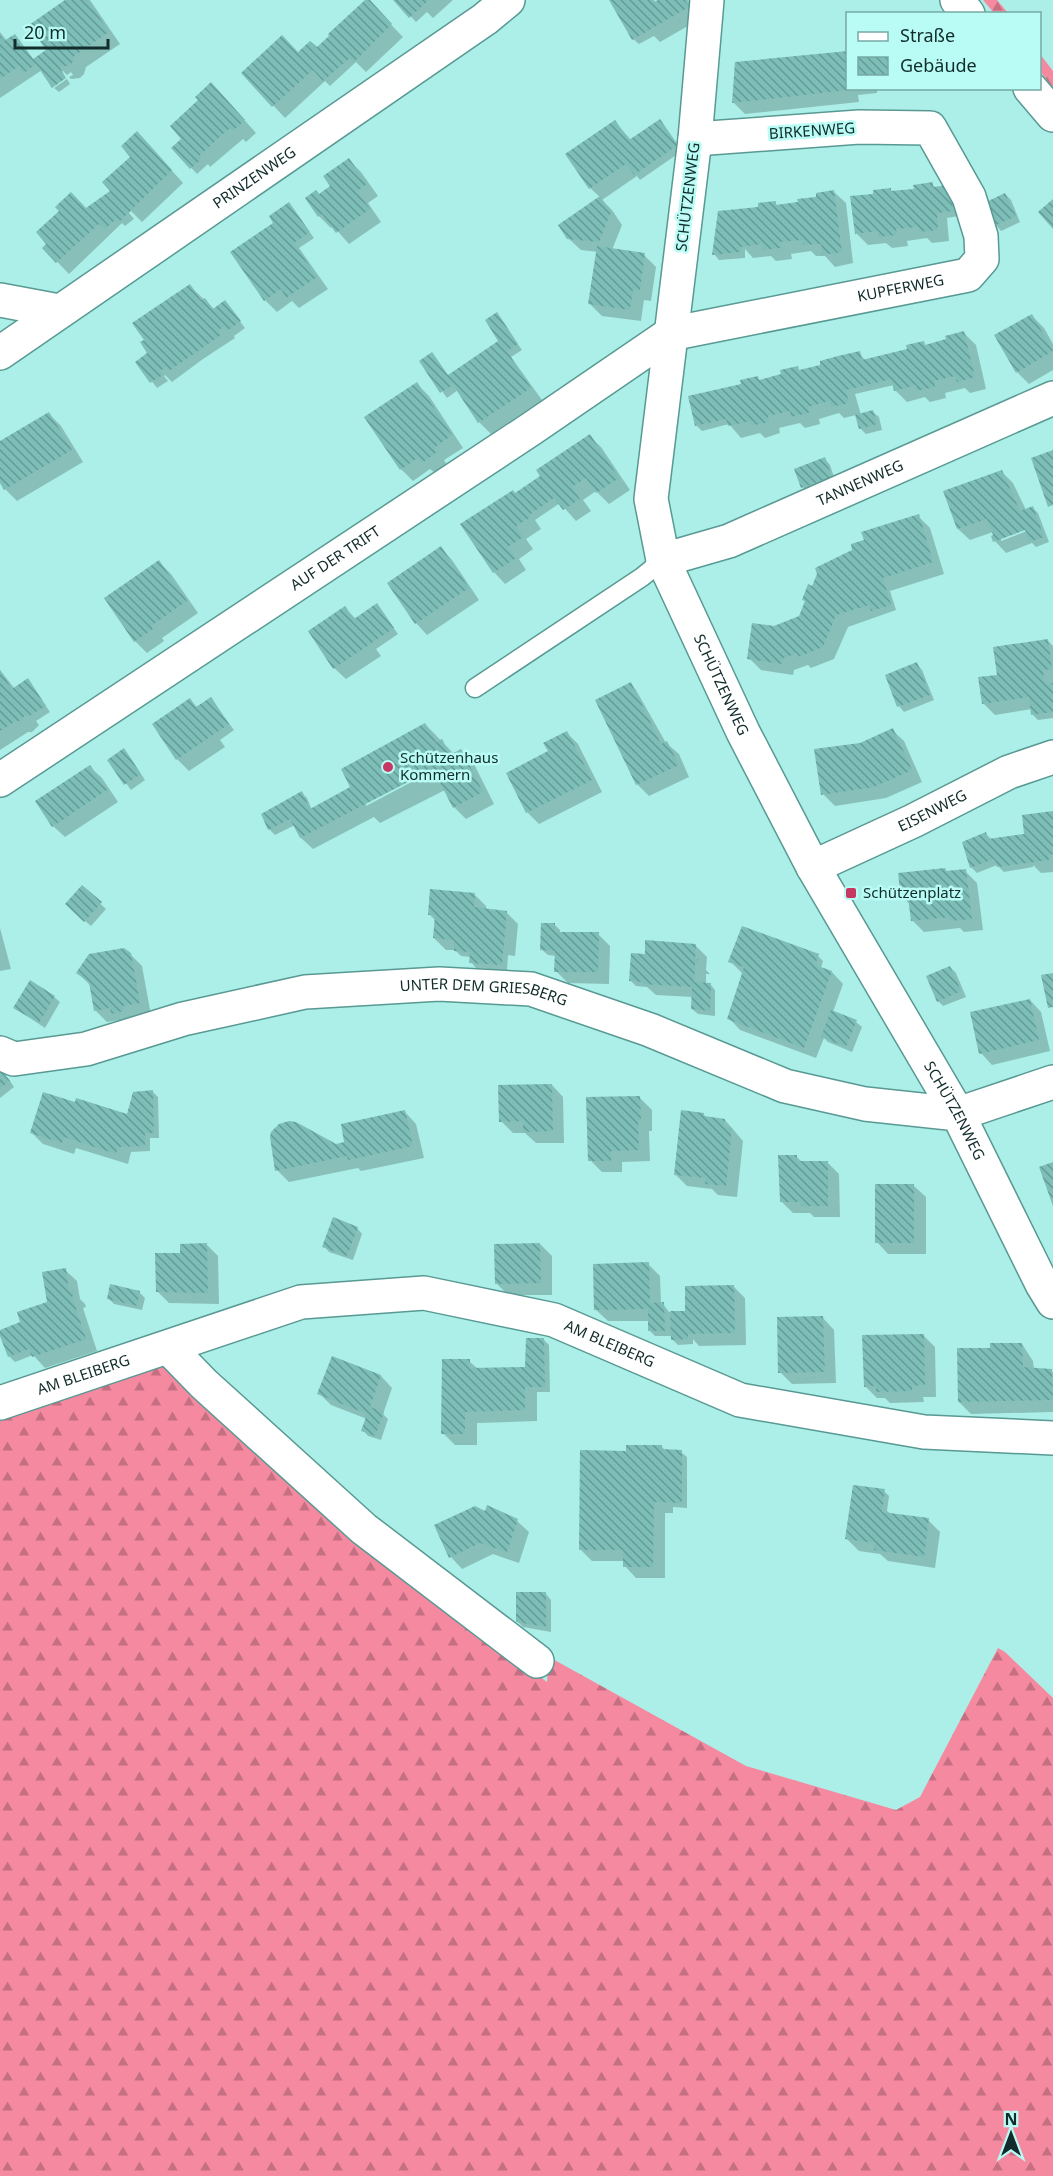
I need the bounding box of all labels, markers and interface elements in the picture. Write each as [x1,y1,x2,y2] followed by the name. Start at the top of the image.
[15,12,108,50] scale bar
[846,12,1041,90] legend
[24,20,66,44] text: 20 m
[900,23,955,47] text: Straße
[900,53,977,77] text: Gebäude
[768,117,856,143] street label: BIRKENWEG
[209,141,299,213] street label: PRINZENWEG
[670,141,704,253] street label: SCHÜTZENWEG
[855,269,946,306] street label: KUPFERWEG
[813,454,906,510] street label: TANNENWEG
[286,520,384,594] street label: AUF DER TRIFT
[690,630,754,738] street label: SCHÜTZENWEG
[400,747,498,784] place label: Schützenhaus Kommern
[381,760,395,774] marker: Schützenhaus Kommern
[894,784,970,836] street label: EISENWEG
[863,882,961,902] place label: Schützenplatz
[844,886,858,900] marker: Schützenplatz
[399,973,570,1010] street label: UNTER DEM GRIESBERG
[920,1057,990,1163] street label: SCHÜTZENWEG
[562,1315,658,1371] street label: AM BLEIBERG
[34,1349,132,1399] street label: AM BLEIBERG
[981,2104,1041,2164] north arrow
[1004,2108,1018,2130] text: N

